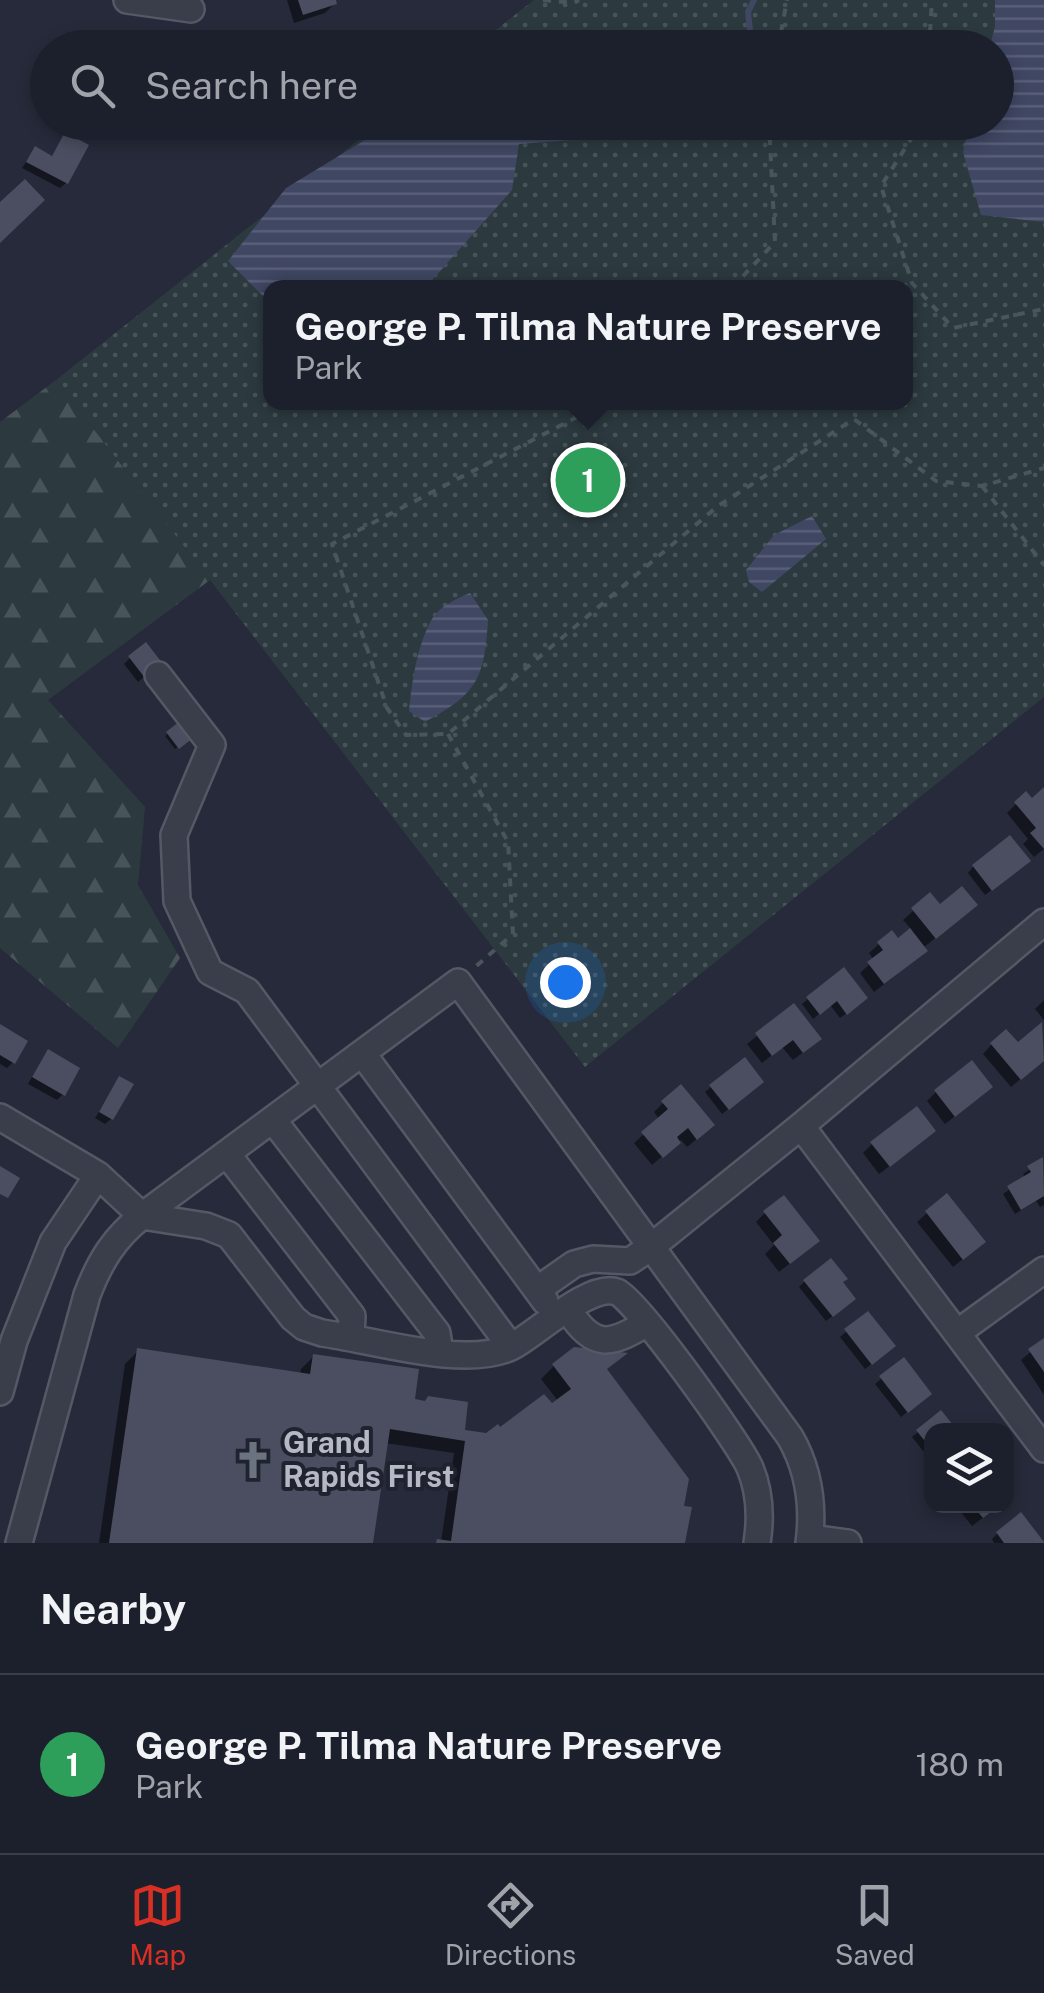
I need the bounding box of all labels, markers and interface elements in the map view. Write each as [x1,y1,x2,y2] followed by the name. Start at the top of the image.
[30,30,1014,140] search box
[65,58,120,113] icon: search
[145,63,358,108] text: Search here
[263,280,913,410] popup
[294,304,882,349] text: George P. Tilma Nature Preserve
[294,349,363,386] text: Park
[556,442,620,518] pin: 1
[540,957,591,1008] your location
[924,1423,1014,1513] map controls
[924,1423,1014,1513] button: layers
[283,1424,454,1494] place label: Grand Rapids First
[232,1439,274,1481] church icon: Grand Rapids First
[40,1584,186,1633] text: Nearby
[135,1723,722,1768] text: George P. Tilma Nature Preserve
[66,1746,79,1783] text: 1
[915,1746,1004,1783] text: 180 m
[135,1768,203,1805] text: Park
[129,1878,186,1971] tab: Map
[445,1878,576,1971] tab: Directions
[835,1878,915,1971] tab: Saved

